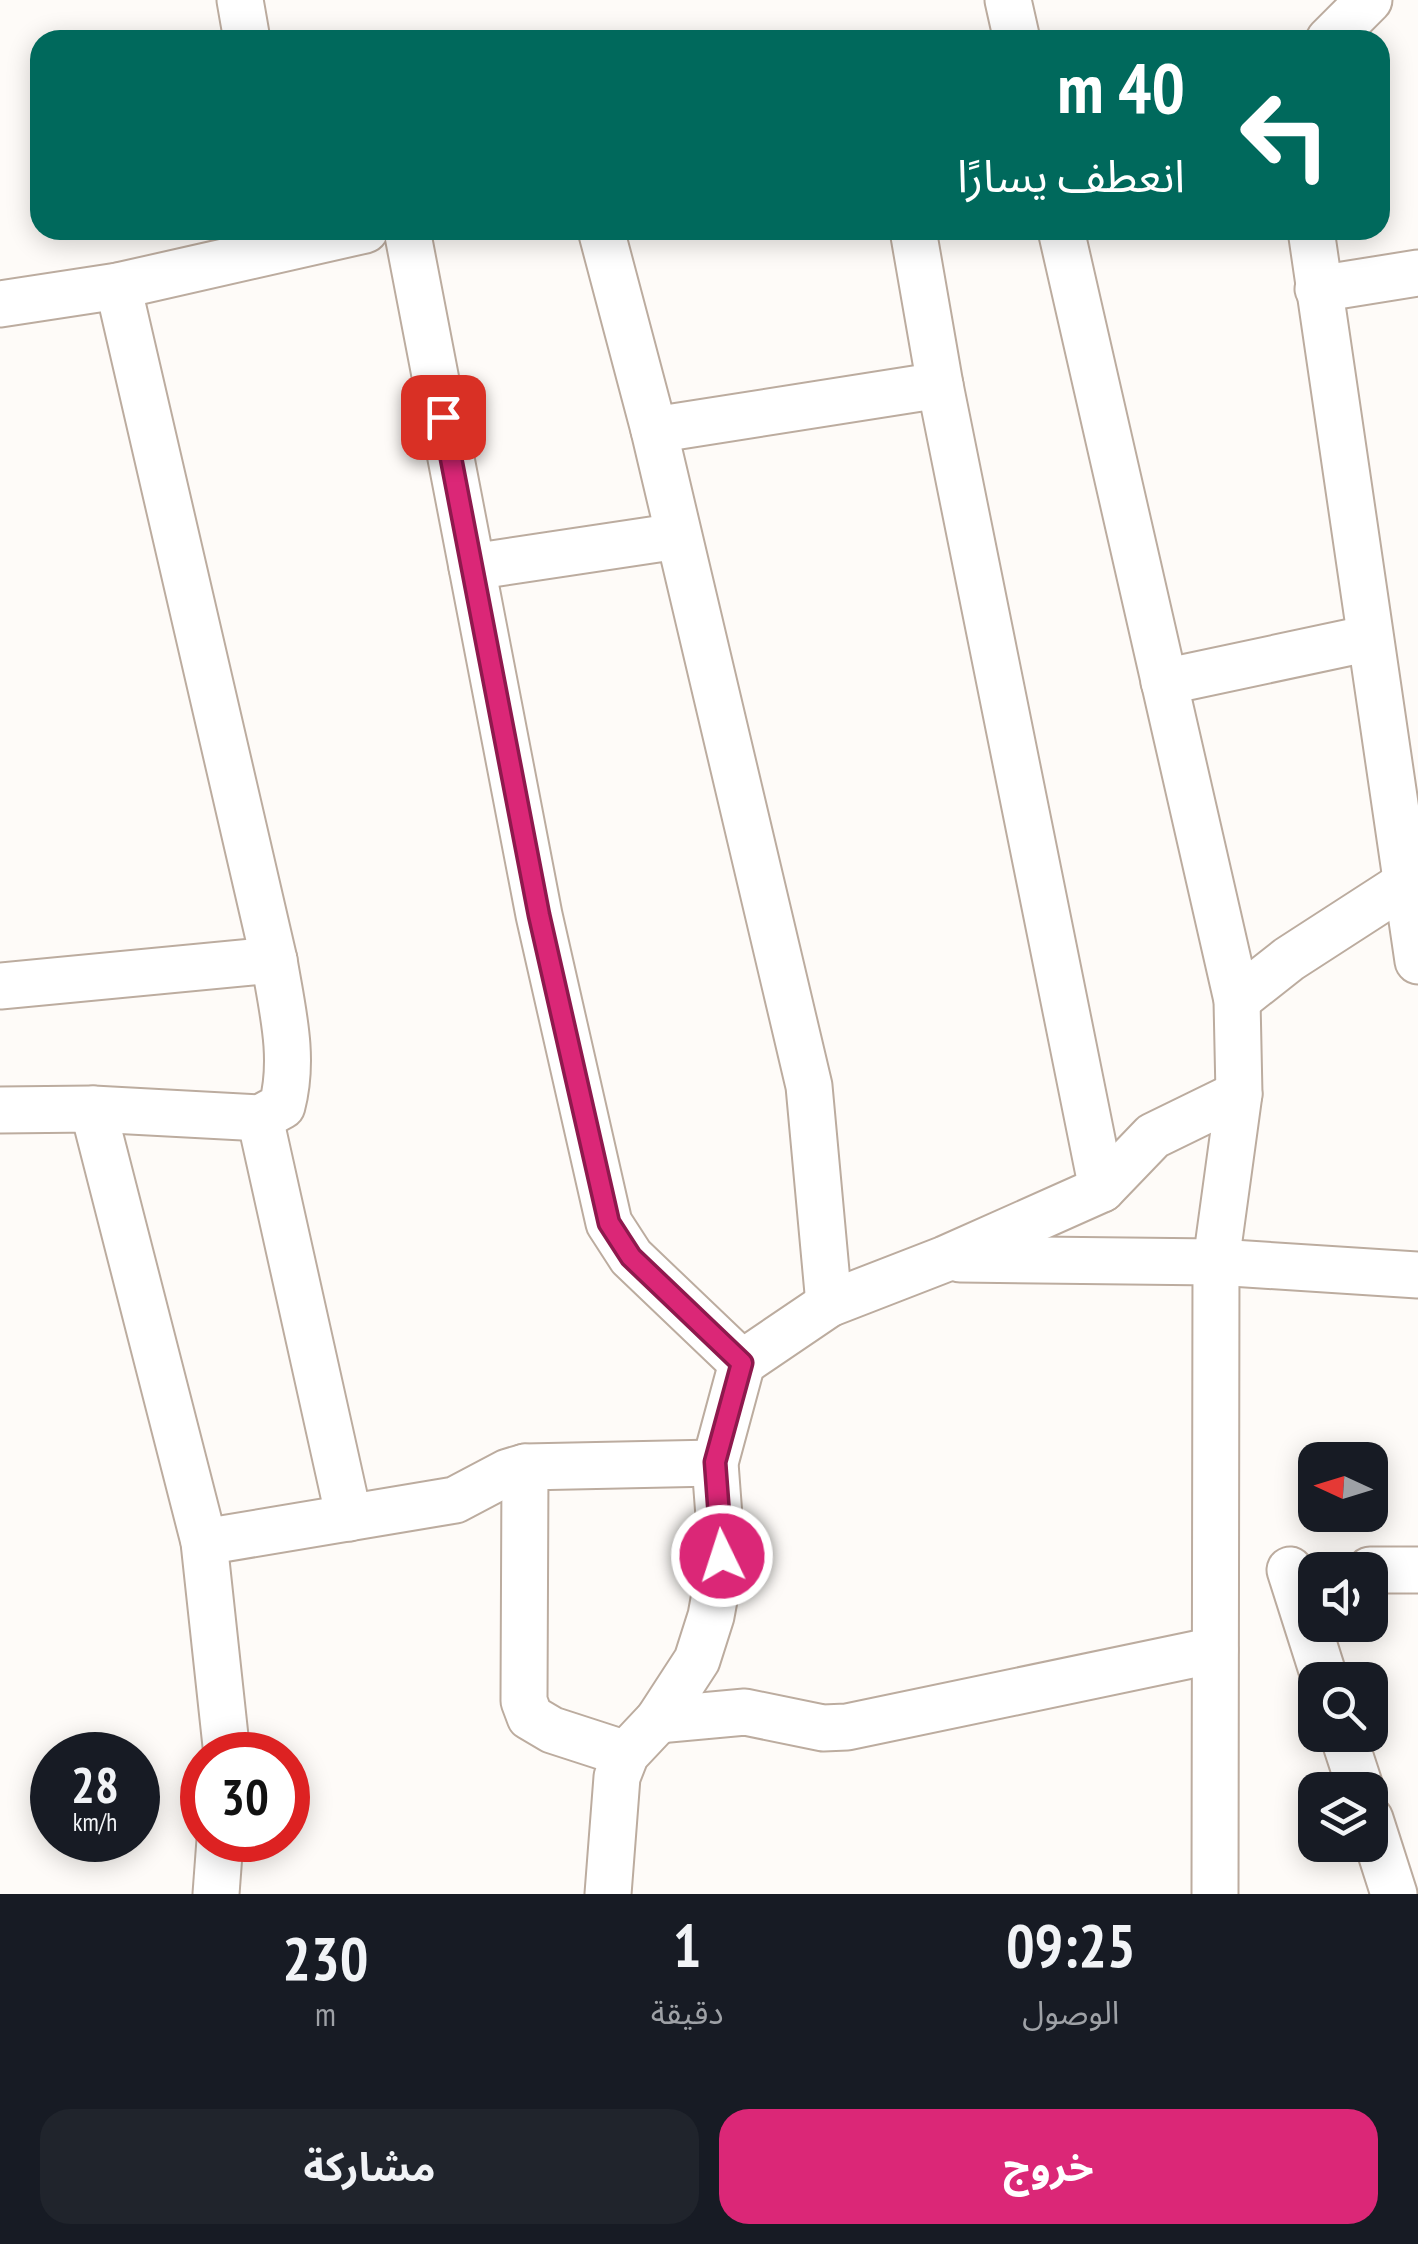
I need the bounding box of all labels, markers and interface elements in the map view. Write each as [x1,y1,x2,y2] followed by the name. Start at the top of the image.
[1057,42,1185,132] text: 40 m
[1220,70,1350,200] icon: left
[957,146,1185,204] text: انعطف يسارًا
[401,375,486,460] pin
[416,390,471,445] icon: arrive
[1298,1442,1388,1532] north arrow
[1298,1442,1388,1862] map controls
[670,1504,774,1608] position arrow
[1298,1552,1388,1642] button: sound
[1298,1662,1388,1752] button: search
[180,1732,310,1862] speed limit sign: 30
[71,1752,119,1817] text: 28
[1298,1772,1388,1862] button: layers
[73,1806,117,1838] text: km/h
[673,1906,701,1984] text: 1
[1006,1906,1136,1984] text: 09:25
[282,1919,368,1997] text: 230
[651,1991,724,2033] text: دقيقة
[1022,1991,1119,2033] text: الوصول
[315,1993,336,2035] text: m
[40,2109,699,2224] button: مشاركة
[719,2109,1378,2224] button: خروج

